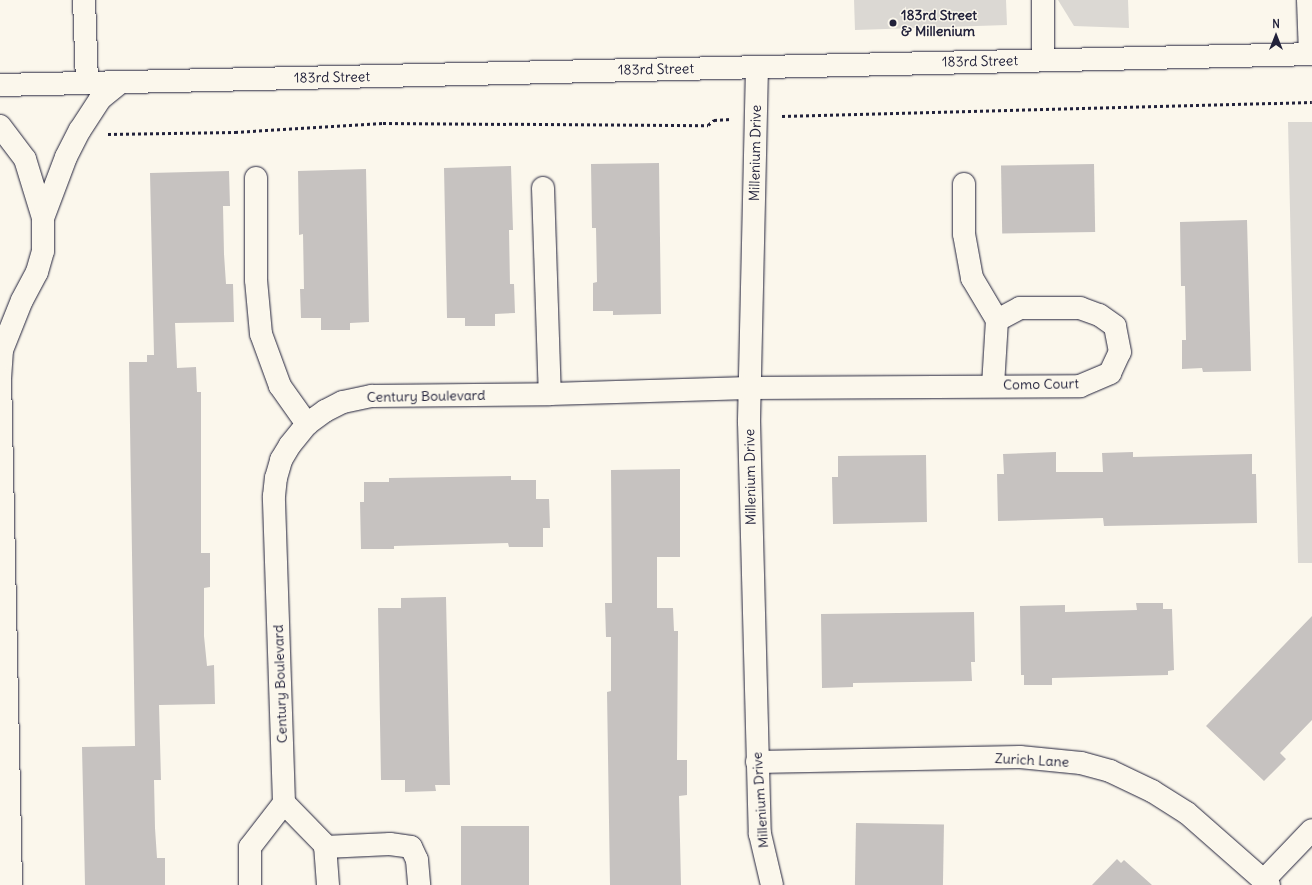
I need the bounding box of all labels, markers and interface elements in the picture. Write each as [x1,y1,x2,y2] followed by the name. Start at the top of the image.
[901,7,977,40] place label: 183rd Street & Millenium
[1256,16,1296,56] north arrow
[1272,17,1280,31] text: N
[888,18,898,28] marker: 183rd Street & Millenium
[942,52,1018,70] street label: 183rd Street
[618,60,694,78] street label: 183rd Street
[294,68,370,86] street label: 183rd Street
[746,105,764,201] street label: Millenium Drive
[1003,375,1079,393] street label: Como Court
[367,387,485,405] street label: Century Boulevard
[741,429,759,525] street label: Millenium Drive
[270,624,290,744] street label: Century Boulevard
[994,750,1070,770] street label: Zurich Lane
[748,751,772,849] street label: Millenium Drive

